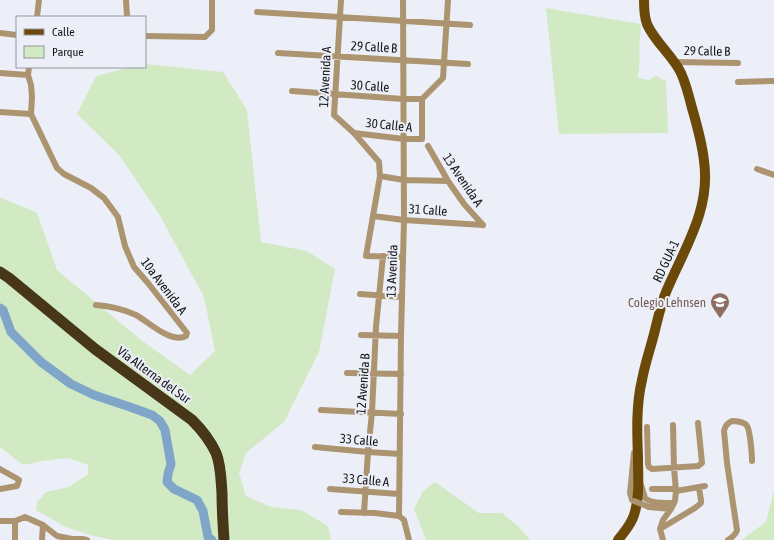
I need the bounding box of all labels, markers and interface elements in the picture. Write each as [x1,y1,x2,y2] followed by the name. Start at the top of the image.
[16,16,146,68] legend
[52,25,75,39] text: Calle
[350,38,398,56] street label: 29 Calle B
[684,43,731,59] street label: 29 Calle B
[52,45,84,59] text: Parque
[316,45,334,108] street label: 12 Avenida A
[350,77,390,95] street label: 30 Calle
[365,115,414,135] street label: 30 Calle A
[440,150,487,210] street label: 13 Avenida A
[408,201,448,219] street label: 31 Calle
[650,237,682,285] street label: RD GUA-1
[384,244,400,298] street label: 13 Avenida
[138,255,191,318] street label: 10a Avenida A
[709,291,731,319] school or university icon: Colegio Lehnsen
[628,295,706,310] place label: Colegio Lehnsen
[114,343,194,407] street label: Vía Alterna del Sur
[353,352,373,415] street label: 12 Avenida B
[339,431,379,449] street label: 33 Calle
[342,470,391,490] street label: 33 Calle A

